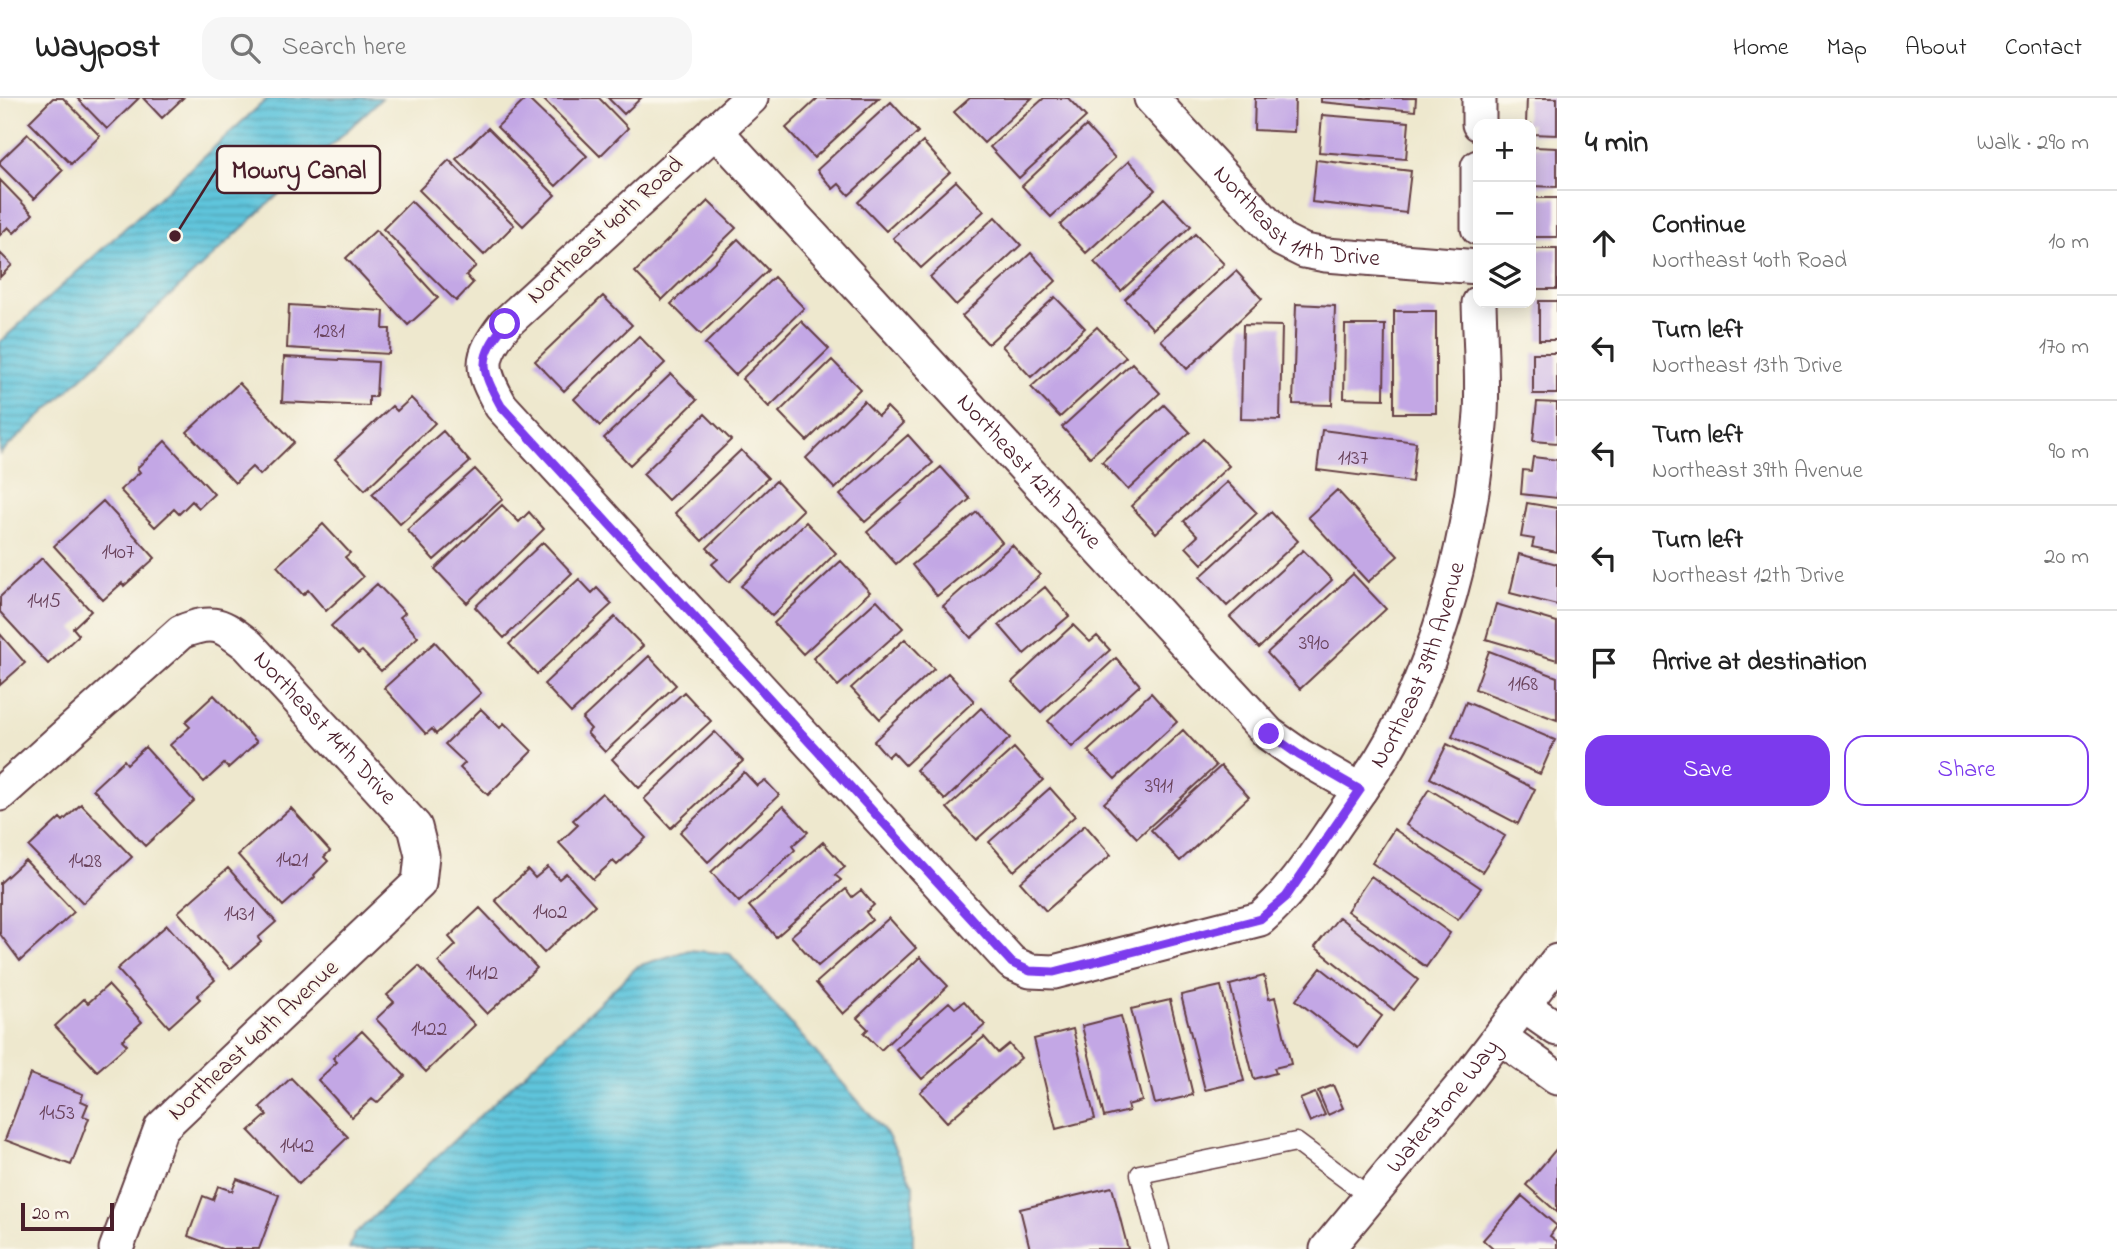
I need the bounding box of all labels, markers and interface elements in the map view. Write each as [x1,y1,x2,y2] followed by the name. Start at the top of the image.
[202,17,692,80] search box
[35,24,160,72] text: Waypost
[226,29,264,67] icon: search
[282,29,406,67] text: Search here
[1733,31,1789,66] text: Home
[1827,31,1867,66] text: Map
[1905,31,1967,66] text: About
[2005,31,2082,66] text: Contact
[1473,119,1536,308] map controls
[1473,119,1536,182] button: +
[1585,122,1648,166] text: 4 min
[1977,127,2089,160] text: Walk · 290 m
[217,146,380,193] callout: Mowry Canal
[520,148,693,313] street label: Northeast 40th Road
[232,153,366,191] text: Mowry Canal
[1204,158,1382,277] street label: Northeast 11th Drive
[1473,182,1536,245] button: −
[1652,207,1745,245] text: Continue
[1585,224,1623,262] icon: ahead
[2048,226,2089,259] text: 10 m
[1473,245,1536,308] button: layers
[1652,245,1847,278] text: Northeast 40th Road
[489,308,520,339] route start
[1652,312,1743,350] text: Turn left
[313,317,345,347] house number: 1281
[1585,329,1623,367] icon: left
[2039,331,2089,364] text: 170 m
[1652,350,1842,383] text: Northeast 13th Drive
[948,386,1110,558] street label: Northeast 12th Drive
[1652,417,1743,455] text: Turn left
[1585,434,1623,472] icon: left
[2049,436,2089,469] text: 90 m
[1338,444,1369,474] house number: 1137
[1652,455,1863,488] text: Northeast 39th Avenue
[1652,522,1743,560] text: Turn left
[101,538,135,568] house number: 1407
[1585,539,1623,577] icon: left
[2044,541,2089,574] text: 20 m
[1362,558,1475,775] street label: Northeast 39th Avenue
[1652,560,1844,593] text: Northeast 12th Drive
[27,587,61,617] house number: 1415
[1299,629,1329,659] house number: 3910
[245,643,405,814] street label: Northeast 14th Drive
[1585,644,1623,682] icon: arrive
[1652,644,1867,682] text: Arrive at destination
[1508,670,1538,700] house number: 1168
[1253,718,1284,749] route end
[1585,735,1830,806] button: Save
[1844,735,2089,806] button: Share
[1145,772,1173,802] house number: 3911
[276,846,309,876] house number: 1421
[68,847,102,877] house number: 1428
[533,898,567,928] house number: 1402
[224,900,255,930] house number: 1431
[160,952,348,1130] street label: Northeast 40th Avenue
[466,959,498,989] house number: 1412
[411,1015,447,1045] house number: 1422
[1378,1032,1510,1182] street label: Waterstone Way
[39,1099,75,1129] house number: 1453
[280,1132,314,1162] house number: 1442
[21,1200,114,1232] scale bar
[32,1201,69,1228] text: 20 m

